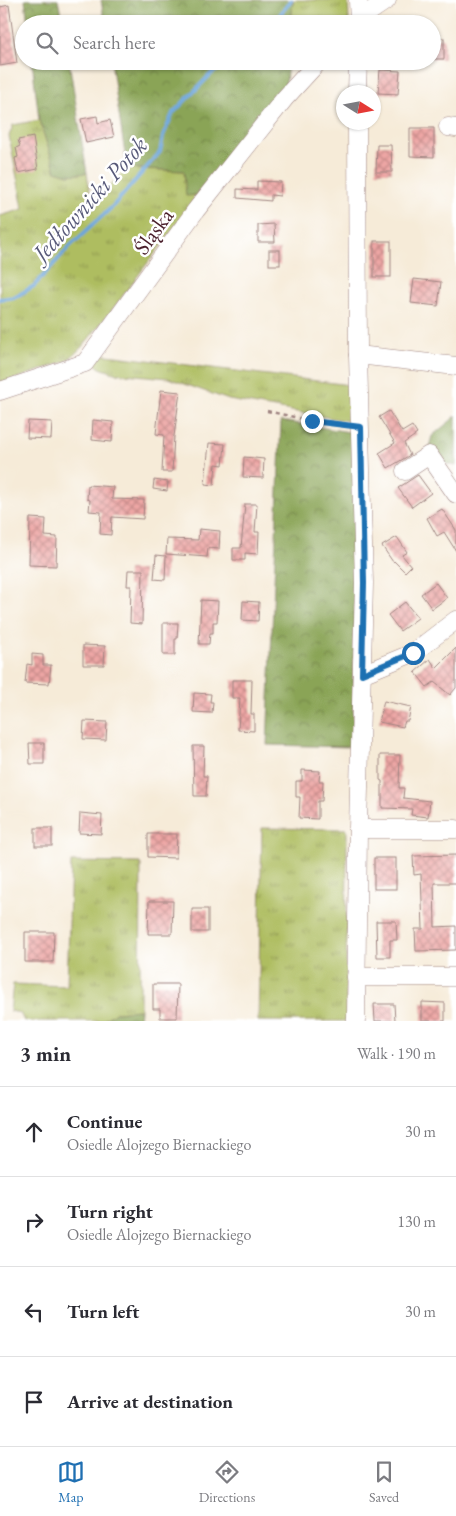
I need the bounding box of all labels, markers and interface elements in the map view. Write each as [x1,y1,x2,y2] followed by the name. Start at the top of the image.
[15,15,441,70] search box
[33,29,61,57] icon: search
[73,30,155,55] text: Search here
[336,85,381,130] north arrow
[22,130,154,271] water label: Jedłownicki Potok
[127,202,180,260] street label: Śląska
[301,410,324,433] route end
[402,642,425,665] route start
[20,1040,71,1067] text: 3 min
[357,1043,436,1064] text: Walk · 190 m
[67,1109,142,1134] text: Continue
[20,1118,48,1146] icon: ahead
[405,1121,436,1142] text: 30 m
[67,1134,251,1155] text: Osiedle Alojzego Biernackiego
[67,1199,153,1224] text: Turn right
[20,1208,48,1236] icon: right
[397,1211,436,1232] text: 130 m
[67,1224,251,1245] text: Osiedle Alojzego Biernackiego
[20,1298,48,1326] icon: left
[67,1299,139,1324] text: Turn left
[405,1301,436,1322] text: 30 m
[20,1388,48,1416] icon: arrive
[67,1389,233,1414] text: Arrive at destination
[57,1458,85,1506] tab: Map
[199,1458,255,1506] tab: Directions
[369,1458,399,1506] tab: Saved

